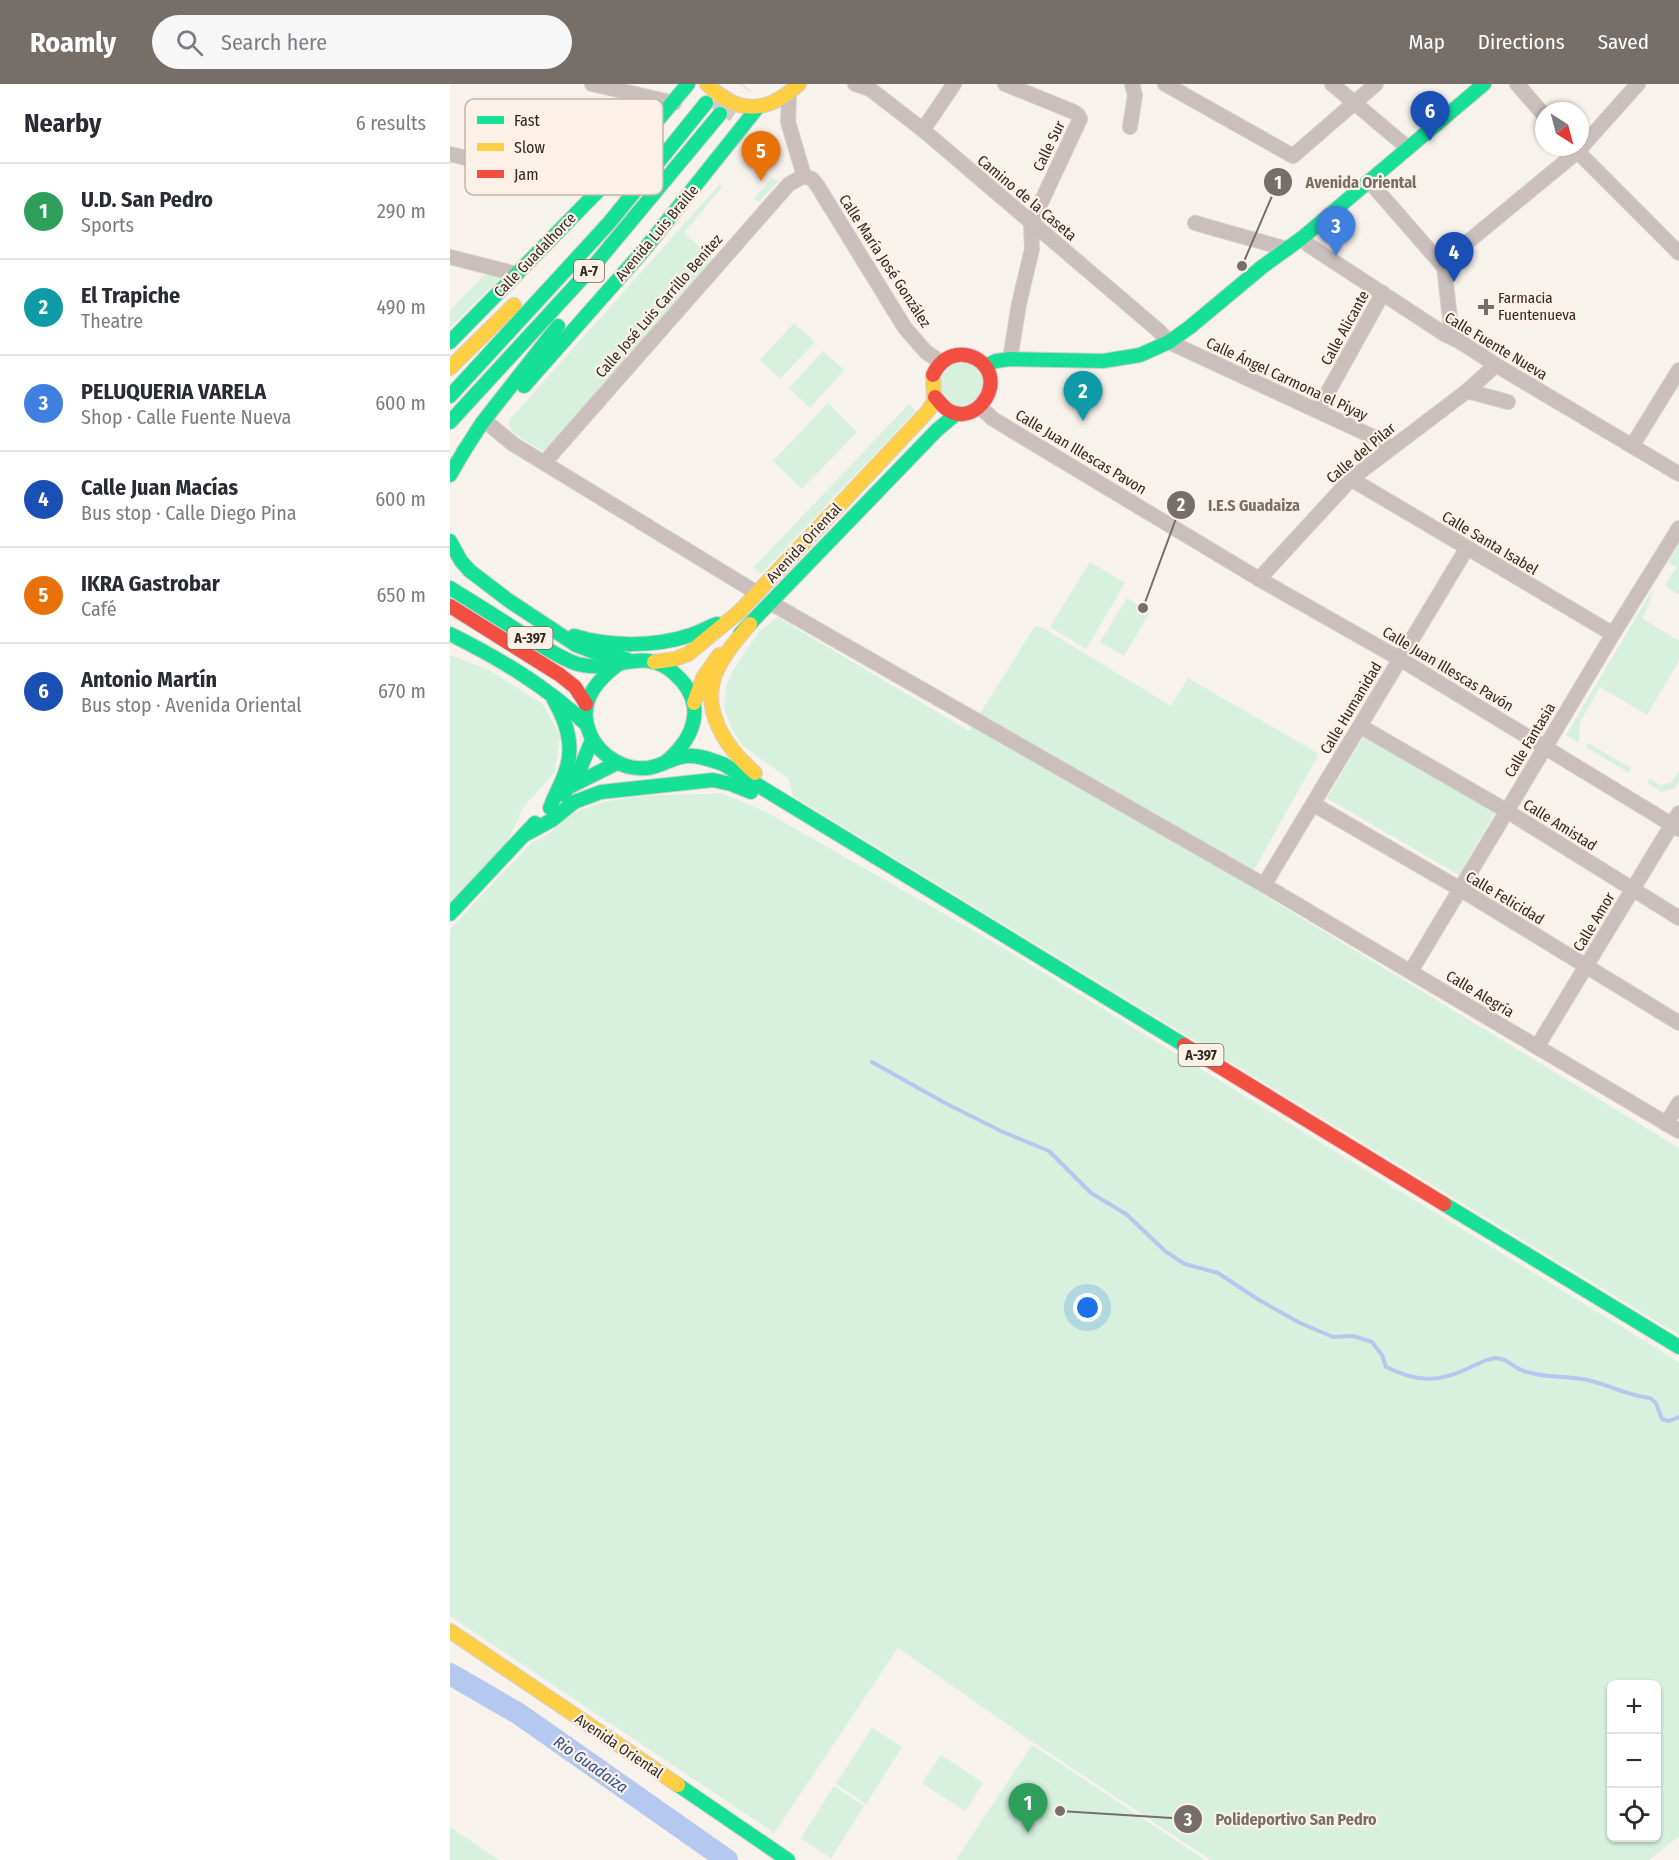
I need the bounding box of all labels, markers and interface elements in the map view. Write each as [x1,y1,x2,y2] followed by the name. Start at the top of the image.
[152,15,572,69] search box
[30,26,116,59] text: Roamly
[173,26,206,59] icon: search
[221,29,327,56] text: Search here
[1408,29,1445,55] text: Map
[1478,29,1565,55] text: Directions
[1598,29,1649,55] text: Saved
[1410,92,1450,141] pin: 6
[465,99,663,195] legend
[1535,102,1589,156] north arrow
[24,108,101,139] text: Nearby
[356,111,426,135] text: 6 results
[514,111,541,130] text: Fast
[1029,117,1069,174] street label: Calle Sur
[742,132,780,181] pin: 5
[514,138,545,157] text: Slow
[974,151,1080,245] street label: Camino de la Caseta
[514,165,539,184] text: Jam
[1263,165,1428,199] callout: Avenida Oriental
[1274,172,1282,194] text: 1
[1305,173,1417,192] text: Avenida Oriental
[612,181,702,285] street label: Avenida Luis Braille
[81,186,213,213] text: U.D. San Pedro
[835,191,935,331] street label: Calle María José González
[39,199,48,223] text: 1
[377,199,426,223] text: 290 m
[1316,206,1356,256] pin: 3
[490,209,580,301] street label: Calle Guadalhorce
[81,213,134,237] text: Sports
[592,230,726,381] street label: Calle José Luis Carrillo Benítez
[1434,232,1474,282] pin: 4
[574,260,604,282] road number: A-7
[81,282,180,309] text: El Trapiche
[1317,287,1373,369] street label: Calle Alicante
[1498,289,1576,324] place label: Farmacia Fuentenueva
[39,295,48,319] text: 2
[376,295,426,319] text: 490 m
[1479,300,1493,314] marker: Farmacia Fuentenueva
[1441,308,1551,384] street label: Calle Fuente Nueva
[81,309,143,333] text: Theatre
[1203,334,1371,424] street label: Calle Ángel Carmona el Piyay
[1064,372,1102,421] pin: 2
[81,378,266,405] text: PELUQUERIA VARELA
[39,391,48,415] text: 3
[375,391,426,415] text: 600 m
[81,405,291,429] text: Shop · Calle Fuente Nueva
[1012,406,1150,498] street label: Calle Juan Illescas Pavon
[1323,418,1400,487] street label: Calle del Pilar
[81,474,238,501] text: Calle Juan Macías
[38,487,49,511] text: 4
[375,487,426,511] text: 600 m
[1166,488,1312,522] callout: I.E.S Guadaiza
[1176,494,1185,516] text: 2
[1208,496,1300,515] text: I.E.S Guadaiza
[763,499,845,587] street label: Avenida Oriental
[81,501,297,525] text: Bus stop · Calle Diego Pina
[1439,507,1541,579] street label: Calle Santa Isabel
[81,570,220,597] text: IKRA Gastrobar
[39,583,48,607] text: 5
[377,583,426,607] text: 650 m
[81,597,117,621] text: Café
[1379,623,1517,715] street label: Calle Juan Illescas Pavón
[508,627,553,649] road number: A-397
[1316,659,1386,757] street label: Calle Humanidad
[81,666,217,693] text: Antonio Martín
[38,679,49,703] text: 6
[378,679,426,703] text: 670 m
[81,693,302,717] text: Bus stop · Avenida Oriental
[1501,699,1559,781] street label: Calle Fantasia
[1520,795,1600,855] street label: Calle Amistad
[1463,868,1547,928] street label: Calle Felicidad
[1569,888,1619,955] street label: Calle Amor
[1443,967,1517,1021] street label: Calle Alegría
[1178,1044,1224,1066] road number: A-397
[1073,1293,1102,1322] your location
[1607,1680,1661,1842] map controls
[1607,1680,1661,1734] button: +
[572,1710,666,1782] street label: Avenida Oriental
[550,1732,631,1797] water label: Rio Guadaiza
[1607,1734,1661,1788] button: −
[1008,1784,1048,1833] pin: 1
[1607,1788,1661,1842] button: locate
[1173,1802,1388,1836] callout: Polideportivo San Pedro
[1183,1809,1193,1831] text: 3
[1215,1810,1377,1829] text: Polideportivo San Pedro

